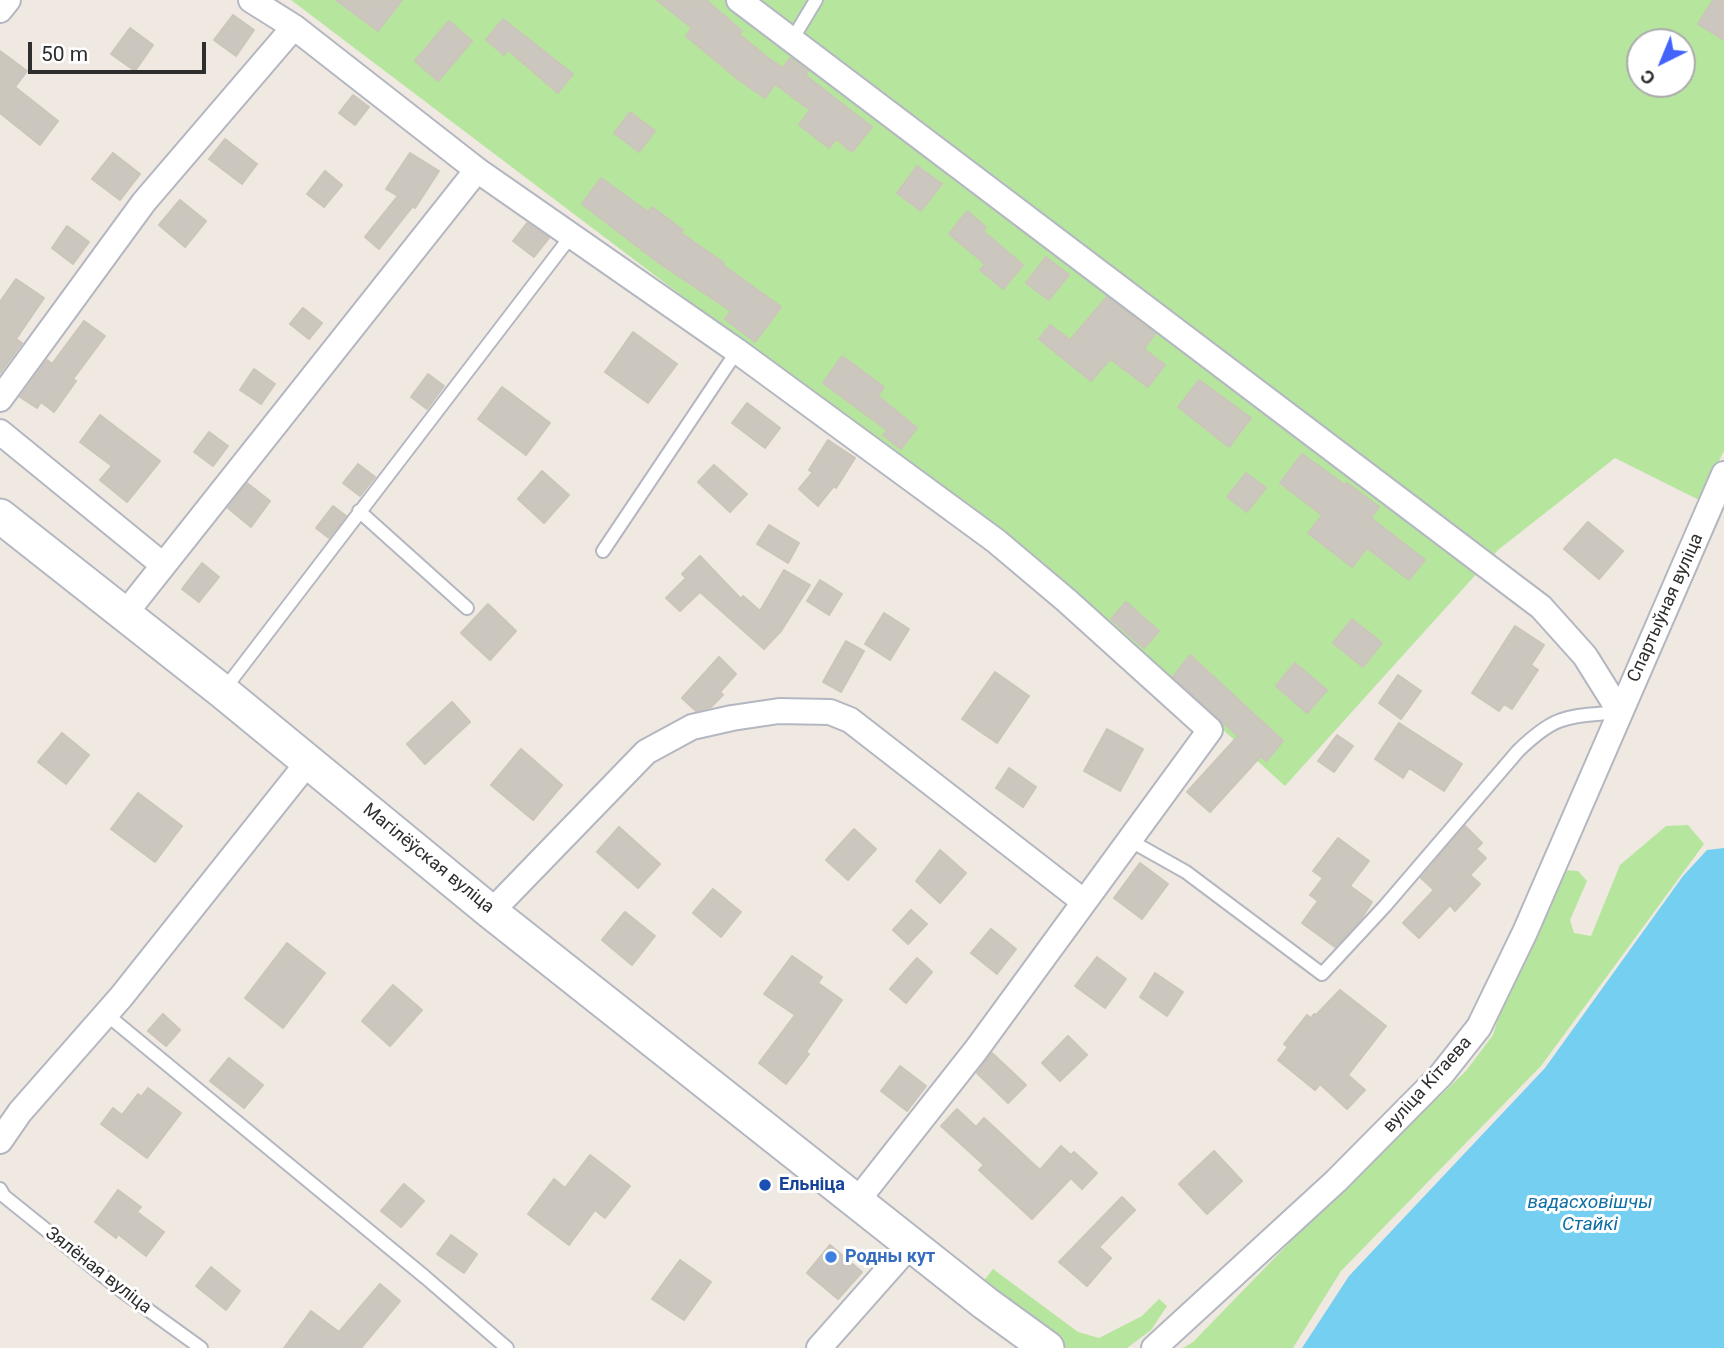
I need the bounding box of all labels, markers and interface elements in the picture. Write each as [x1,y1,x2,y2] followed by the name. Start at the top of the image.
[32,28,210,72] scale bar
[1626,28,1696,98] north arrow
[41,42,88,66] text: 50 m
[1635,65,1660,90] text: С
[1623,530,1709,686] street label: Спартыўная вуліца
[358,799,498,919] street label: Магілёўская вуліца
[1379,1032,1477,1138] street label: вуліца Кітаева
[779,1174,845,1196] place label: Ельніца
[757,1177,773,1193] marker: Ельніца
[1527,1192,1653,1236] water label: вадасховішчы Стайкі
[41,1223,155,1319] street label: Зялёная вуліца
[845,1246,935,1268] place label: Родны кут
[823,1249,839,1265] marker: Родны кут

